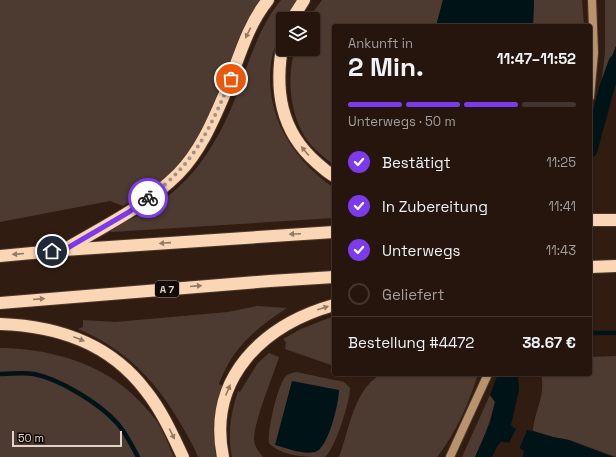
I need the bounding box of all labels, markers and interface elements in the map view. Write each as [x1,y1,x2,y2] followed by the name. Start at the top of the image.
[276,12,320,56] map controls
[276,12,320,56] button: layers
[245,28,251,39] one-way arrow
[348,35,413,52] text: Ankunft in
[497,49,576,68] text: 11:47–11:52
[348,50,424,84] text: 2 Min.
[214,62,248,96] pin
[220,68,242,90] icon: bag
[348,113,456,130] text: Unterwegs · 50 m
[300,145,309,156] one-way arrow
[348,151,370,173] icon: check
[382,153,451,172] text: Bestätigt
[546,154,576,171] text: 11:25
[128,178,168,218] courier
[137,187,159,209] icon: bike
[348,195,370,217] icon: check
[382,197,488,216] text: In Zubereitung
[549,198,576,215] text: 11:41
[288,231,301,237] one-way arrow
[35,234,69,268] pin
[159,239,171,246] one-way arrow
[348,239,370,261] icon: check
[41,240,63,262] icon: home
[382,241,460,260] text: Unterwegs
[546,242,576,259] text: 11:43
[12,251,24,257] one-way arrow
[155,281,179,297] road number: A 7
[190,283,202,290] one-way arrow
[382,285,444,304] text: Geliefert
[33,295,45,302] one-way arrow
[317,305,329,311] one-way arrow
[348,333,474,352] text: Bestellung #4472
[522,333,576,352] text: 38.67 €
[74,336,86,342] one-way arrow
[225,385,231,396] one-way arrow
[169,428,175,439] one-way arrow
[12,429,122,448] scale bar
[18,431,44,445] text: 50 m

